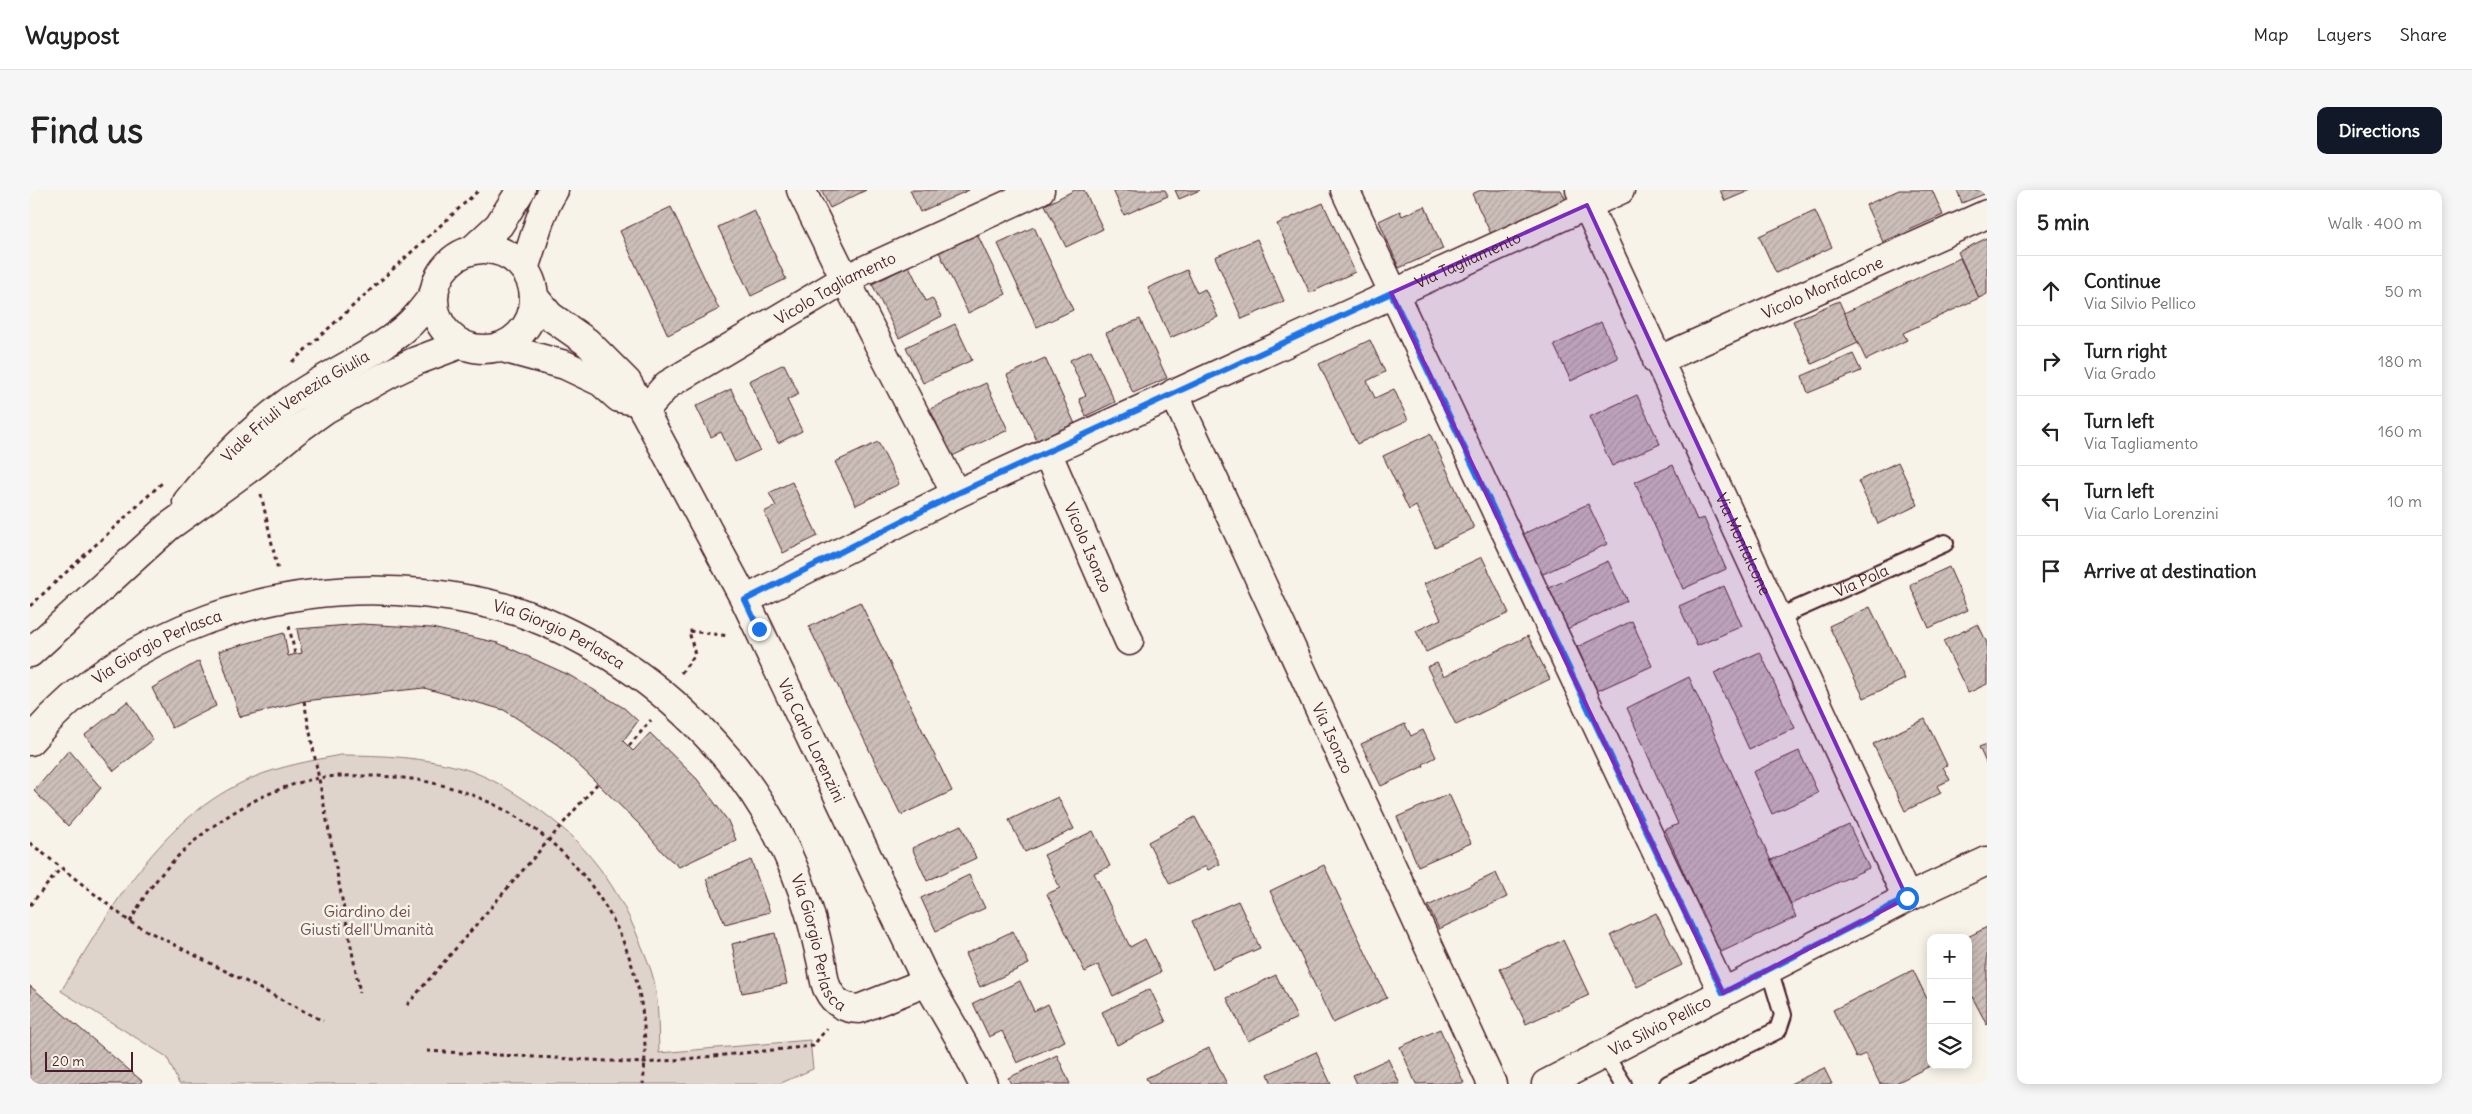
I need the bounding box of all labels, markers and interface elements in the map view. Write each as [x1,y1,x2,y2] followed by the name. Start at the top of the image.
[25,20,119,50] text: Waypost
[2253,23,2288,46] text: Map
[2316,23,2372,46] text: Layers
[2400,23,2447,46] text: Share
[2317,107,2442,154] button: Directions
[30,108,143,152] text: Find us
[2037,209,2089,236] text: 5 min
[2328,213,2422,233] text: Walk · 400 m
[1412,227,1524,293] street label: Via Tagliamento
[771,247,899,329] street label: Vicolo Tagliamento
[1759,252,1886,323] street label: Vicolo Monfalcone
[2084,269,2161,293] text: Continue
[2037,277,2065,305] icon: ahead
[2384,281,2422,301] text: 50 m
[2084,293,2196,313] text: Via Silvio Pellico
[2084,339,2167,363] text: Turn right
[217,346,373,466] street label: Viale Friuli Venezia Giulia
[2037,347,2065,375] icon: right
[2378,351,2422,371] text: 180 m
[2084,363,2156,383] text: Via Grado
[2084,409,2154,433] text: Turn left
[2037,417,2065,445] icon: left
[2378,421,2422,441] text: 160 m
[2084,433,2198,453] text: Via Tagliamento
[2084,479,2154,503] text: Turn left
[2037,487,2065,515] icon: left
[1711,490,1776,598] street label: Via Monfalcone
[2387,491,2422,511] text: 10 m
[1060,499,1117,595] street label: Vicolo Isonzo
[2084,503,2219,523] text: Via Carlo Lorenzini
[2037,557,2065,585] icon: arrive
[2084,559,2257,583] text: Arrive at destination
[1831,560,1891,601] street label: Via Pola
[491,595,629,673] street label: Via Giorgio Perlasca
[88,605,224,689] street label: Via Giorgio Perlasca
[748,618,771,641] route end
[774,675,850,805] street label: Via Carlo Lorenzini
[1308,700,1358,777] street label: Via Isonzo
[787,871,850,1015] street label: Via Giorgio Perlasca
[1896,887,1919,910] route start
[300,901,434,939] park label: Giardino dei Giusti dell'Umanità
[1927,934,1972,1069] map controls
[1927,934,1972,979] button: +
[1927,979,1972,1024] button: −
[1605,991,1714,1060] street label: Via Silvio Pellico
[1927,1024,1972,1069] button: layers
[45,1049,132,1072] scale bar
[52,1052,85,1070] text: 20 m

